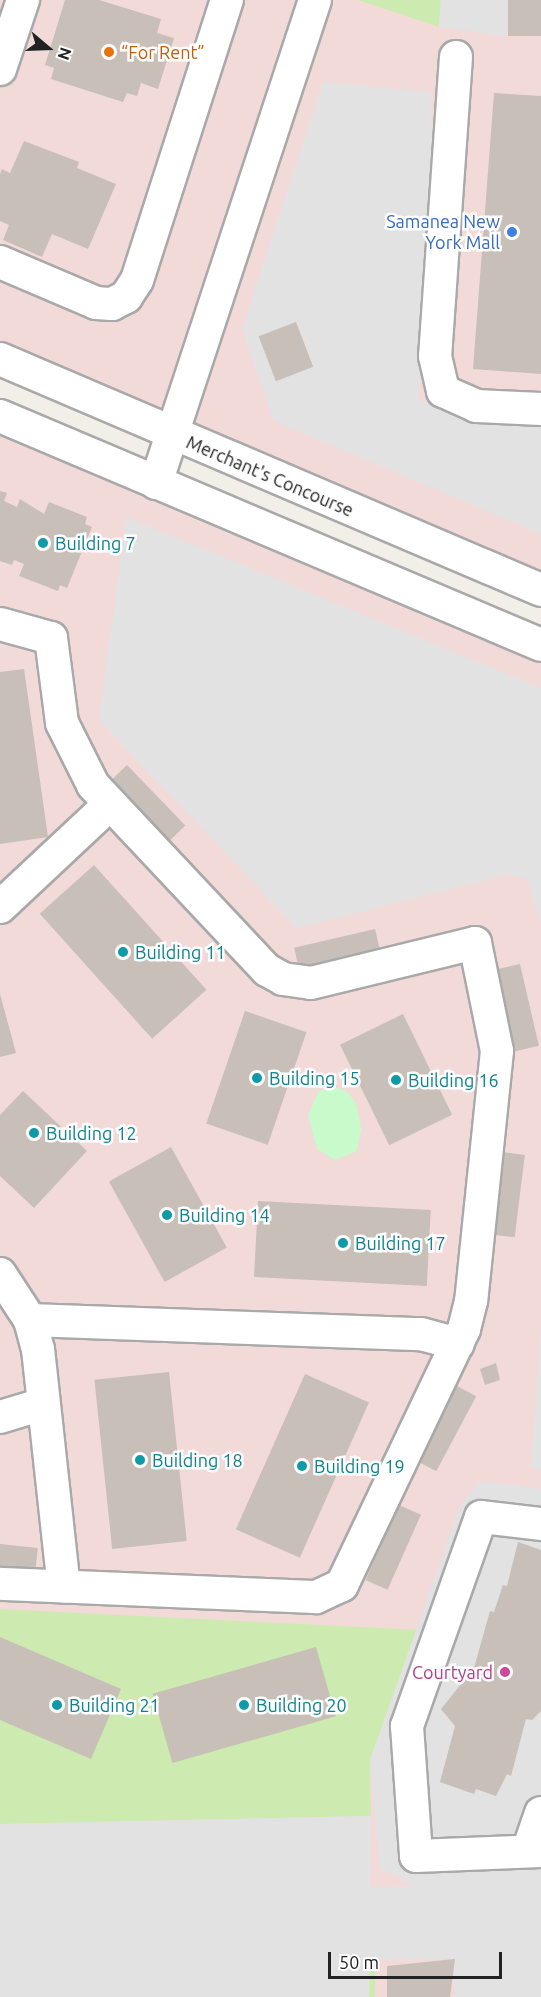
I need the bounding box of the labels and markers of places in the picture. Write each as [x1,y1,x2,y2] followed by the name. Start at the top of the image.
[121,41,205,63] place label: “For Rent”
[102,45,116,59] marker: “For Rent”
[386,211,500,254] place label: Samanea New York Mall
[505,225,519,239] marker: Samanea New York Mall
[55,532,136,554] place label: Building 7
[36,536,50,550] marker: Building 7
[135,941,226,963] place label: Building 11
[116,945,130,959] marker: Building 11
[269,1067,360,1089] place label: Building 15
[408,1069,499,1091] place label: Building 16
[250,1071,264,1085] marker: Building 15
[389,1073,403,1087] marker: Building 16
[46,1122,137,1144] place label: Building 12
[27,1126,41,1140] marker: Building 12
[179,1204,270,1226] place label: Building 14
[160,1208,174,1222] marker: Building 14
[355,1232,446,1254] place label: Building 17
[336,1236,350,1250] marker: Building 17
[152,1449,243,1471] place label: Building 18
[133,1453,147,1467] marker: Building 18
[314,1455,405,1477] place label: Building 19
[295,1459,309,1473] marker: Building 19
[412,1661,493,1683] place label: Courtyard
[498,1665,512,1679] marker: Courtyard
[69,1694,160,1716] place label: Building 21
[256,1694,347,1716] place label: Building 20
[50,1698,64,1712] marker: Building 21
[237,1698,251,1712] marker: Building 20

